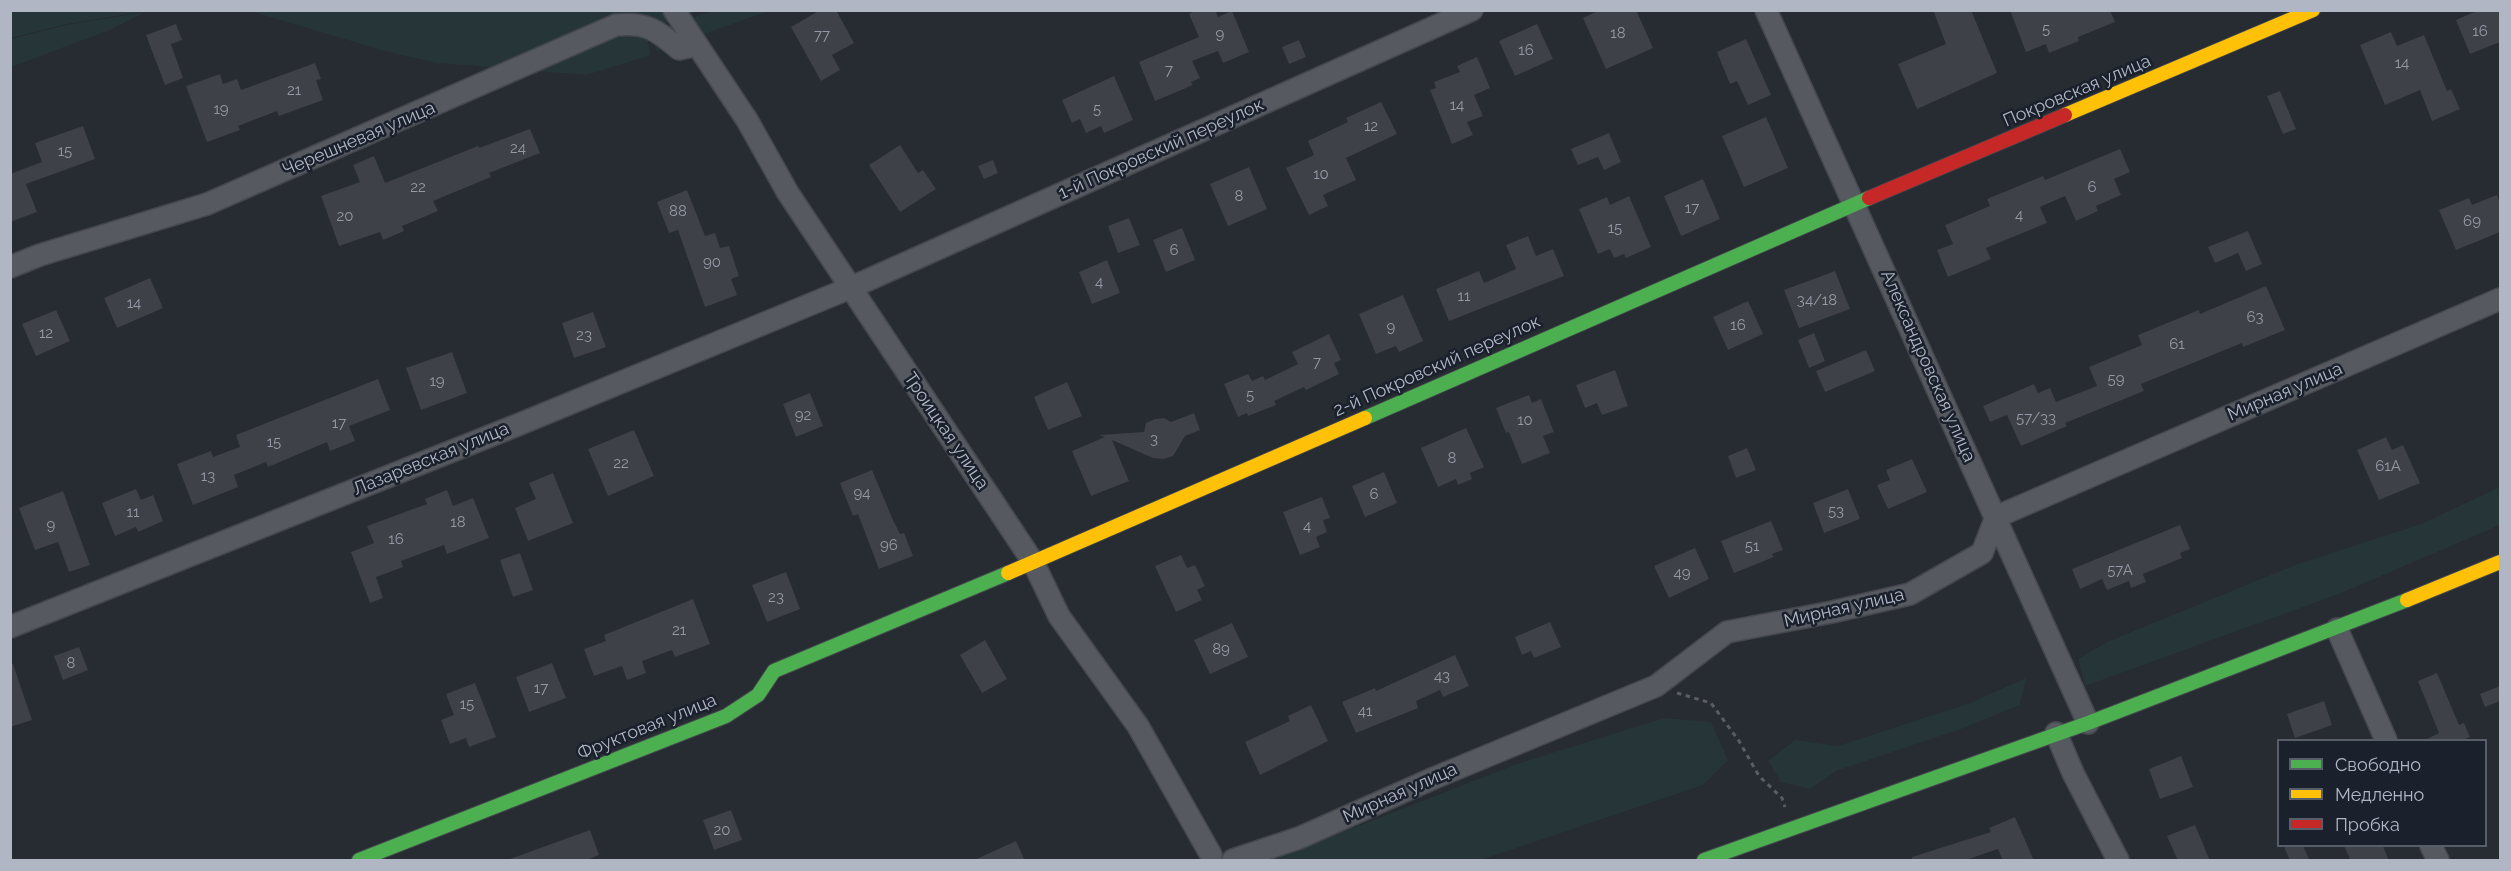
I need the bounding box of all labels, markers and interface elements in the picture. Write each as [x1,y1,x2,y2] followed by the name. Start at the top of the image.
[2042,20,2050,38] house number: 5
[2472,22,2488,40] house number: 16
[1610,24,1626,42] house number: 18
[1216,25,1224,43] house number: 9
[814,26,830,44] house number: 77
[1518,41,1534,59] house number: 16
[2000,50,2154,132] street label: Покровская улица
[2395,54,2409,72] house number: 14
[1165,61,1173,79] house number: 7
[287,81,301,99] house number: 21
[1055,94,1267,204] street label: 1-й Покровский переулок
[1450,96,1464,114] house number: 14
[280,97,438,181] street label: Черешневая улица
[213,100,229,118] house number: 19
[1093,100,1101,118] house number: 5
[1364,117,1378,135] house number: 12
[510,139,526,157] house number: 24
[58,142,72,160] house number: 15
[1313,165,1329,183] house number: 10
[410,178,426,196] house number: 22
[2087,178,2097,196] house number: 6
[1235,187,1243,205] house number: 8
[1685,199,1699,217] house number: 17
[669,202,687,220] house number: 88
[2015,206,2023,224] house number: 4
[337,207,353,225] house number: 20
[2463,212,2481,230] house number: 69
[1608,219,1622,237] house number: 15
[1169,241,1179,259] house number: 6
[703,253,721,271] house number: 90
[1876,267,1980,465] street label: Александровская улица
[1095,273,1103,291] house number: 4
[1458,287,1470,305] house number: 11
[1797,291,1837,309] house number: 34/18
[127,294,141,312] house number: 14
[2246,308,2264,326] house number: 63
[1330,311,1544,421] street label: 2-й Покровский переулок
[1730,316,1746,334] house number: 16
[1387,318,1395,336] house number: 9
[39,324,53,342] house number: 12
[576,326,592,344] house number: 23
[2169,335,2185,353] house number: 61
[1313,353,1321,371] house number: 7
[2224,358,2346,426] street label: Мирная улица
[899,368,993,494] street label: Троицкая улица
[2108,370,2124,388] house number: 59
[429,372,445,390] house number: 19
[1246,386,1254,404] house number: 5
[795,406,811,424] house number: 92
[2016,409,2056,427] house number: 57/33
[1517,411,1533,429] house number: 10
[332,414,346,432] house number: 17
[350,418,512,500] street label: Лазаревская улица
[1150,430,1158,448] house number: 3
[267,433,281,451] house number: 15
[1448,449,1456,467] house number: 8
[613,454,629,472] house number: 22
[2375,457,2401,475] house number: 61А
[201,467,215,485] house number: 13
[854,484,870,502] house number: 94
[1369,485,1379,503] house number: 6
[1828,502,1844,520] house number: 53
[127,503,139,521] house number: 11
[450,513,466,531] house number: 18
[47,516,55,534] house number: 9
[1303,517,1311,535] house number: 4
[388,530,404,548] house number: 16
[880,536,898,554] house number: 96
[1745,537,1759,555] house number: 51
[2107,561,2133,579] house number: 57А
[1674,564,1690,582] house number: 49
[1782,584,1906,632] street label: Мирная улица
[768,588,784,606] house number: 23
[672,621,686,639] house number: 21
[1212,640,1230,658] house number: 89
[67,654,75,672] house number: 8
[1434,667,1450,685] house number: 43
[534,679,548,697] house number: 17
[574,689,720,765] street label: Фруктовая улица
[460,695,474,713] house number: 15
[1358,702,1372,720] house number: 41
[2277,739,2487,847] legend
[2335,754,2421,775] text: Свободно
[1340,758,1460,828] street label: Мирная улица
[2335,784,2424,805] text: Медленно
[2335,814,2400,835] text: Пробка
[714,821,730,839] house number: 20

